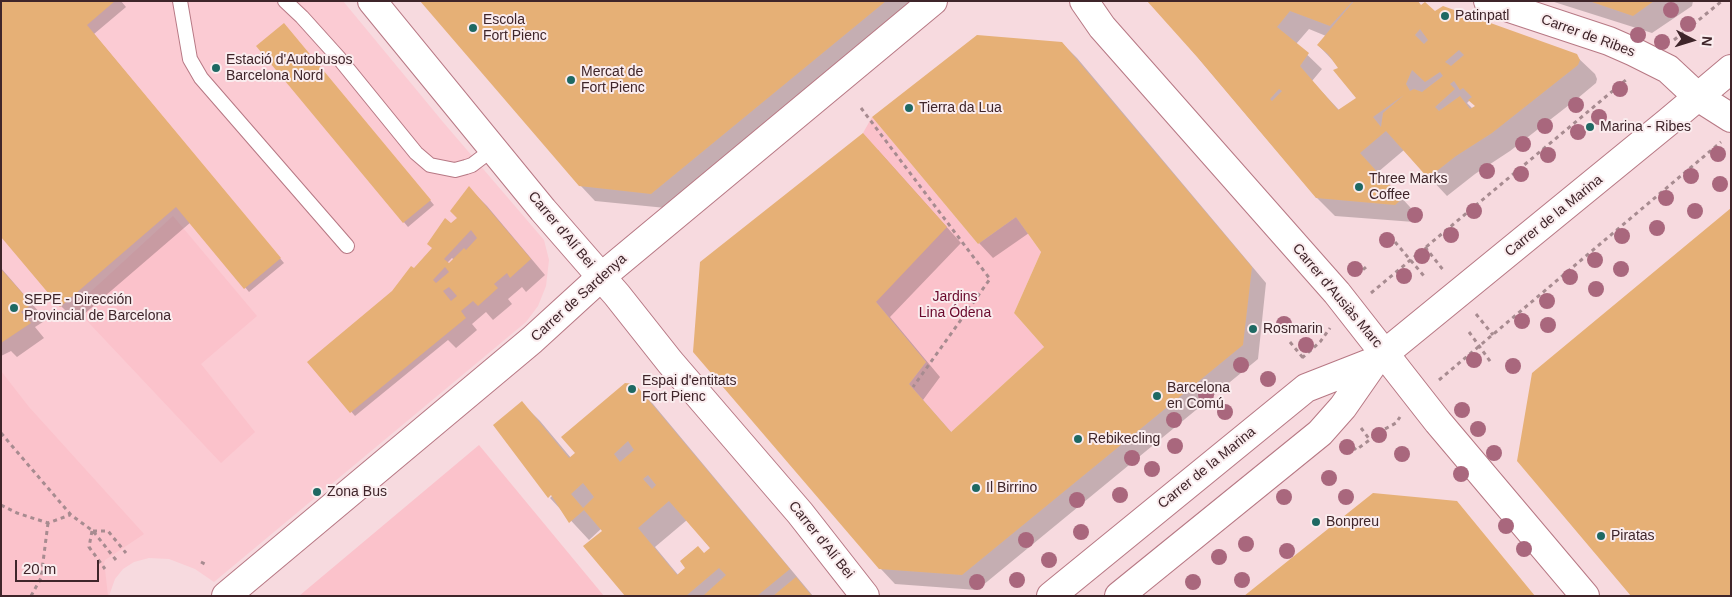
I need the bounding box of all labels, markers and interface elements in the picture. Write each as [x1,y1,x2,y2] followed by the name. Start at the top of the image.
[1455,8,1509,24] place label: Patinpatl
[1439,10,1451,22] marker: Patinpatl
[1539,11,1637,61] street label: Carrer de Ribes
[483,12,547,44] place label: Escola Fort Pienc
[1667,15,1717,65] north arrow
[467,22,479,34] marker: Escola Fort Pienc
[1699,36,1715,47] text: N
[226,52,352,84] place label: Estació d'Autobusos Barcelona Nord
[210,62,222,74] marker: Estació d'Autobusos Barcelona Nord
[581,64,645,96] place label: Mercat de Fort Pienc
[565,74,577,86] marker: Mercat de Fort Pienc
[919,100,1002,116] place label: Tierra da Lua
[903,102,915,114] marker: Tierra da Lua
[1600,119,1691,135] place label: Marina - Ribes
[1584,121,1596,133] marker: Marina - Ribes
[1369,171,1448,203] place label: Three Marks Coffee
[1502,172,1606,260] street label: Carrer de la Marina
[1353,181,1365,193] marker: Three Marks Coffee
[524,188,598,272] street label: Carrer d'Alí Bei
[1288,240,1386,352] street label: Carrer d'Ausiàs Marc
[528,251,630,345] street label: Carrer de Sardenya
[919,289,991,322] park label: Jardins Lina Ódena
[24,292,171,324] place label: SEPE - Dirección Provincial de Barcelona
[8,302,20,314] marker: SEPE - Dirección Provincial de Barcelona
[1263,321,1323,337] place label: Rosmarin
[1247,323,1259,335] marker: Rosmarin
[642,373,737,406] place label: Espai d'entitats Fort Pienc
[1167,380,1230,412] place label: Barcelona en Comú
[626,383,638,395] marker: Espai d'entitats Fort Pienc
[1151,390,1163,402] marker: Barcelona en Comú
[1155,424,1259,512] street label: Carrer de la Marina
[1088,431,1160,447] place label: Rebikecling
[1072,433,1084,445] marker: Rebikecling
[986,480,1037,496] place label: Il Birrino
[970,482,982,494] marker: Il Birrino
[327,484,387,500] place label: Zona Bus
[311,486,323,498] marker: Zona Bus
[785,498,857,582] street label: Carrer d'Alí Bei
[1326,514,1379,530] place label: Bonpreu
[1310,516,1322,528] marker: Bonpreu
[1611,528,1655,544] place label: Piratas
[1595,530,1607,542] marker: Piratas
[18,550,101,582] scale bar
[23,560,56,577] text: 20 m

